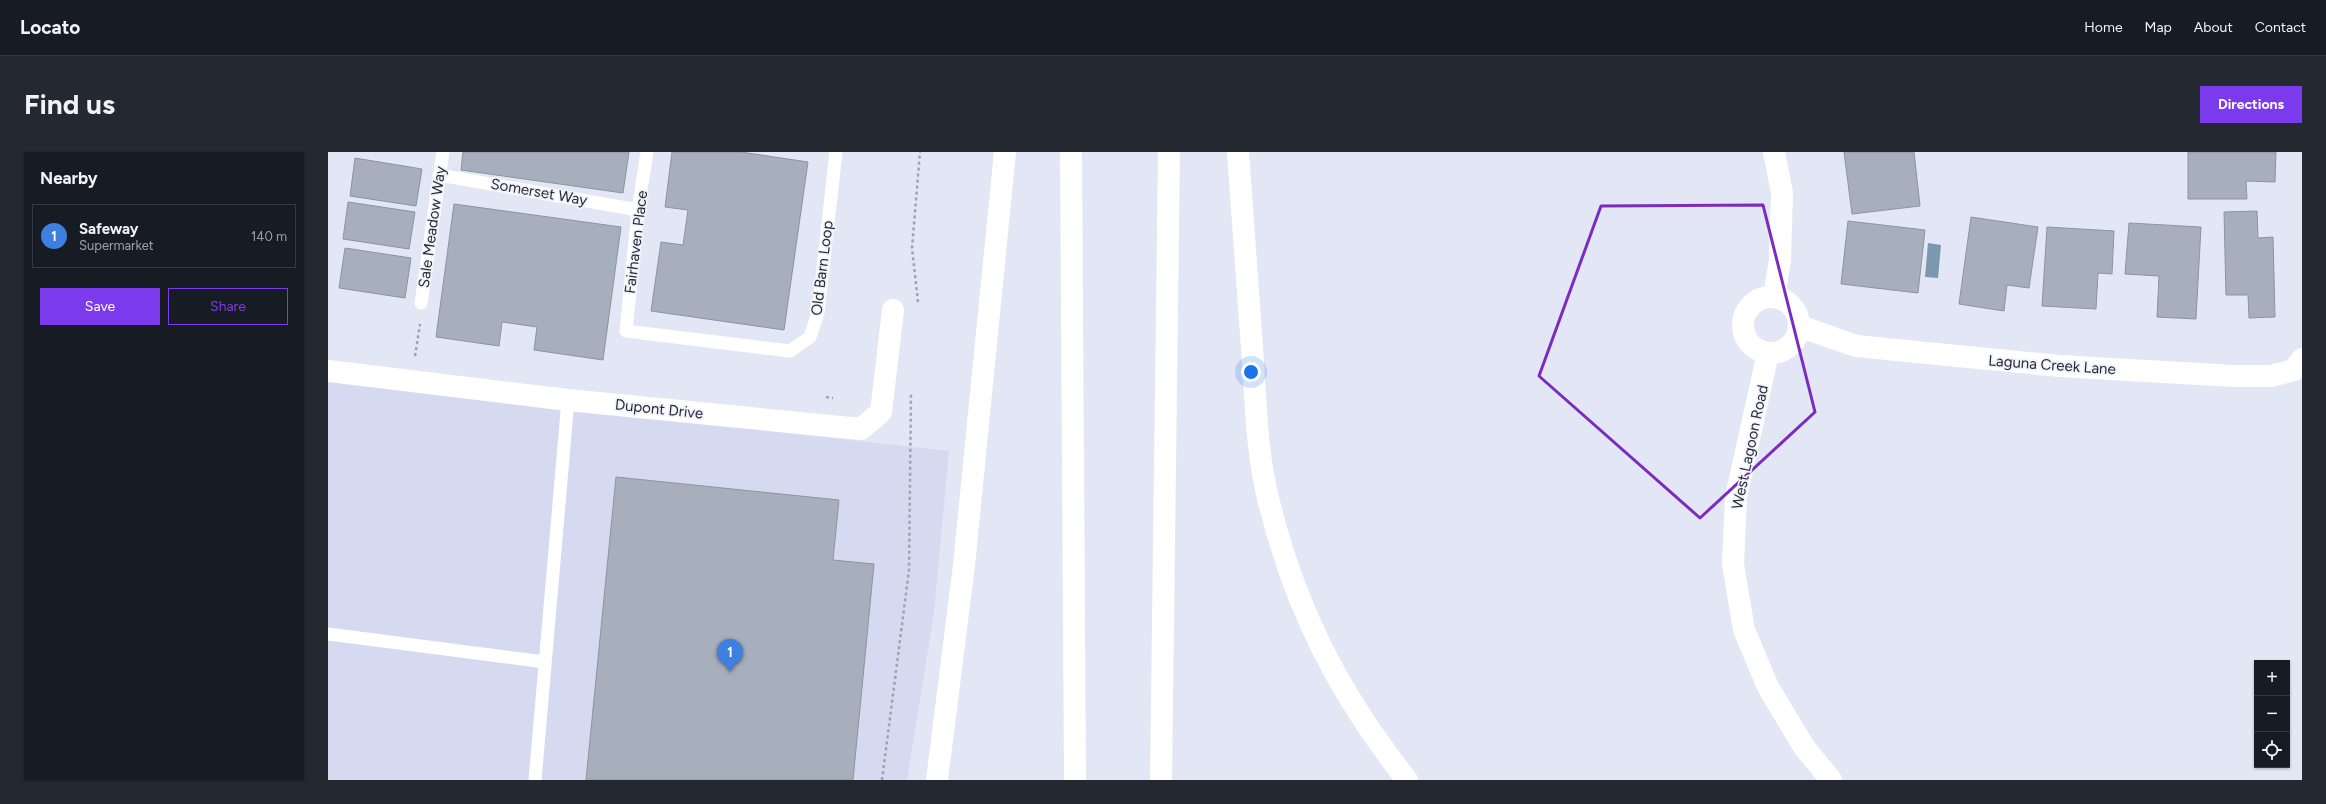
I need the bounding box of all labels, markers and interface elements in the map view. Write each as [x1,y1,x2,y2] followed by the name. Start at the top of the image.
[20,16,80,39] text: Locato
[2084,19,2123,36] text: Home
[2145,19,2172,36] text: Map
[2194,19,2233,36] text: About
[2255,19,2306,36] text: Contact
[2200,86,2302,123] button: Directions
[24,87,115,121] text: Find us
[415,165,449,289] street label: Sale Meadow Way
[40,168,98,188] text: Nearby
[489,175,589,209] street label: Somerset Way
[621,189,651,295] street label: Fairhaven Place
[807,219,837,316] street label: Old Barn Loop
[79,220,139,238] text: Safeway
[51,229,57,244] text: 1
[251,229,287,244] text: 140 m
[79,238,154,253] text: Supermarket
[40,288,160,325] button: Save
[168,288,288,325] button: Share
[1988,352,2116,378] street label: Laguna Creek Lane
[1241,362,1261,382] your location
[1728,383,1772,511] street label: West Lagoon Road
[614,395,704,423] street label: Dupont Drive
[717,639,743,672] pin: 1
[2254,660,2290,768] map controls
[2254,660,2290,696] button: +
[2254,696,2290,732] button: −
[2254,732,2290,768] button: locate

